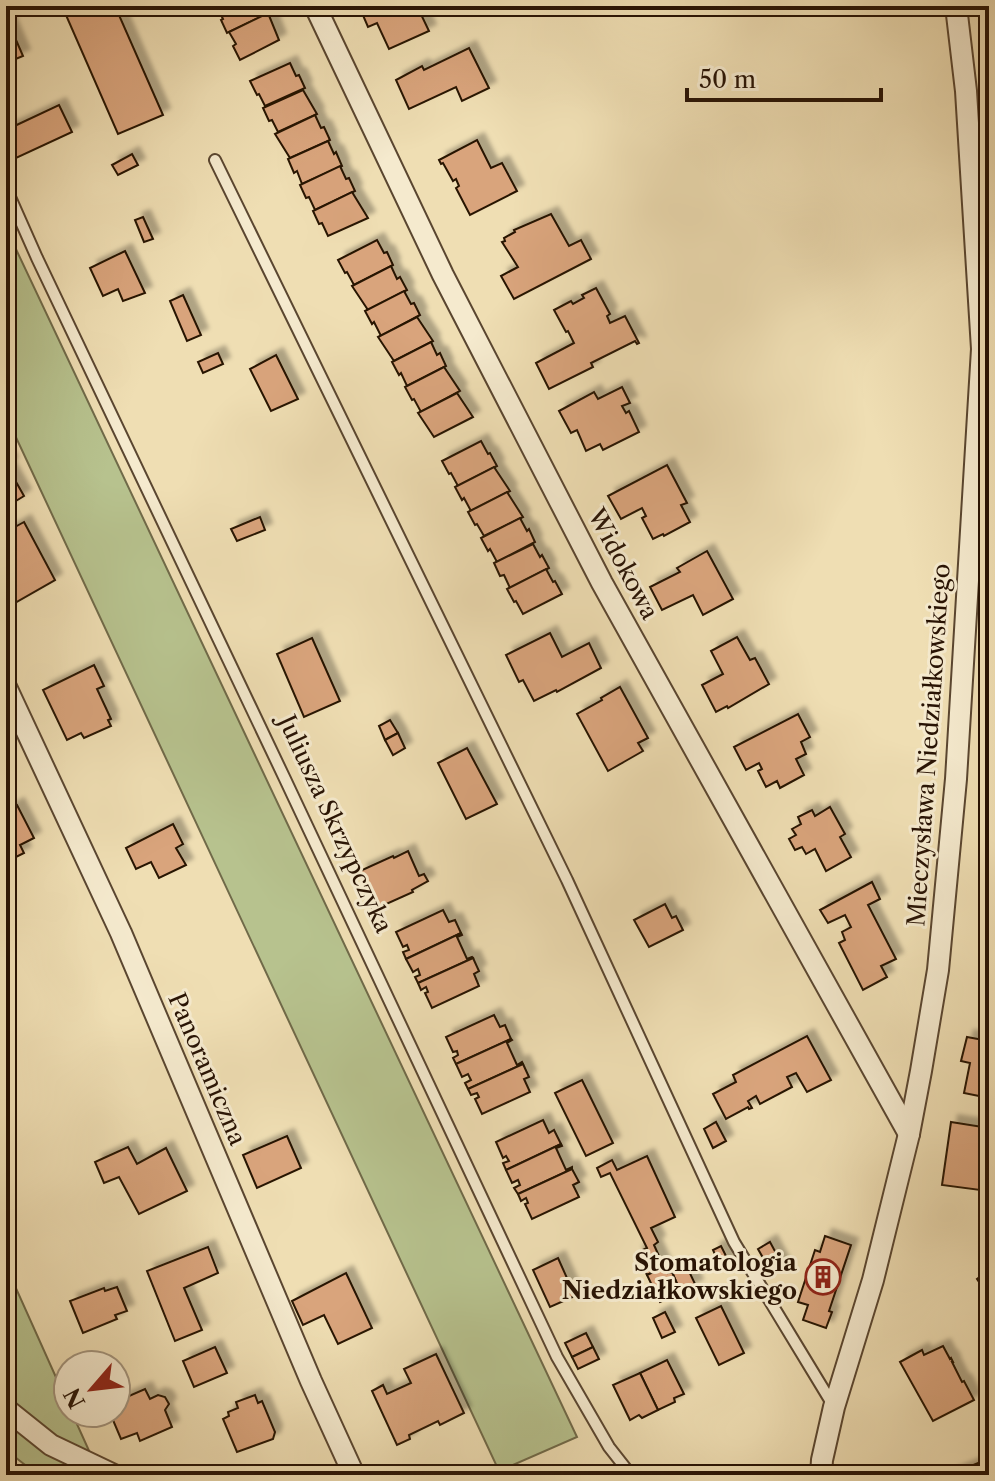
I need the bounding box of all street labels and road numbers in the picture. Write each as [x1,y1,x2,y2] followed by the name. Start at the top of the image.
[582,502,665,625] street label: Widokowa
[901,562,956,927] street label: Mieczysława Niedziałkowskiego
[271,707,399,938] street label: Juliusza Skrzypczyka
[162,988,253,1150] street label: Panoramiczna

